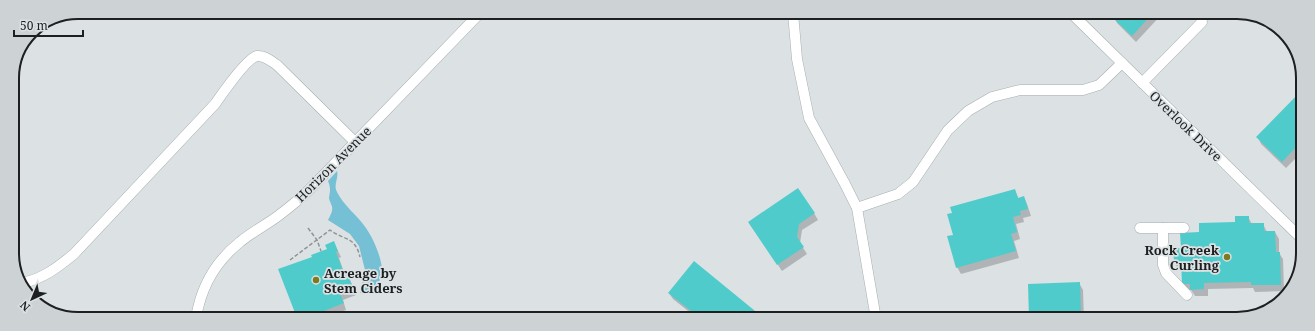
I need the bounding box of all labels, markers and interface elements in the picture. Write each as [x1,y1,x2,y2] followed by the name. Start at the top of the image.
[14,12,83,38] scale bar
[20,17,48,34] text: 50 m
[1146,87,1226,165] street label: Overlook Drive
[291,122,375,206] street label: Horizon Avenue
[1145,241,1220,274] place label: Rock Creek Curling
[1222,252,1232,262] marker: Rock Creek Curling
[324,264,403,297] place label: Acreage by Stem Ciders
[311,275,321,285] marker: Acreage by Stem Ciders
[12,279,52,319] north arrow
[16,298,33,315] text: N

